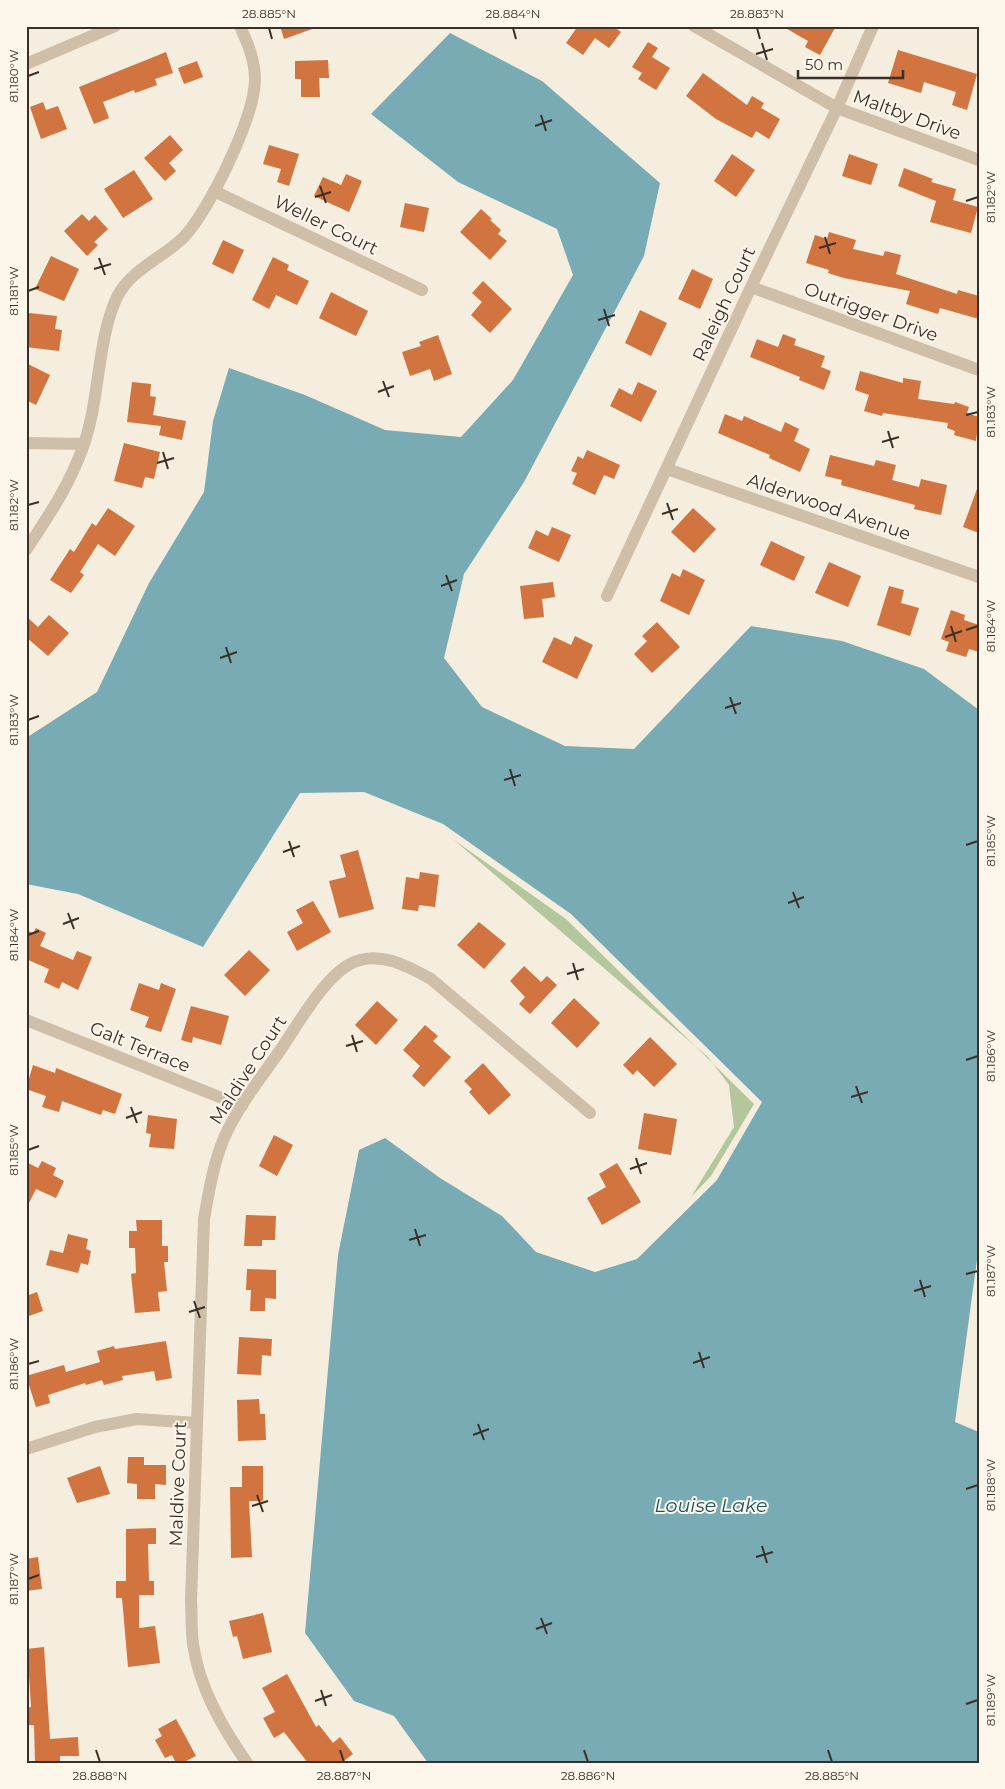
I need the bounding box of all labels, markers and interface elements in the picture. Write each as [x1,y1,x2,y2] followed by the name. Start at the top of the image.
[242,6,296,21] text: 28.885°N
[486,6,540,21] text: 28.884°N
[730,6,784,21] text: 28.883°N
[798,48,902,80] scale bar
[6,49,21,103] text: 81.180°W
[805,55,843,74] text: 50 m
[850,85,964,145] street label: Maltby Drive
[983,171,998,223] text: 81.182°W
[270,190,382,260] street label: Weller Court
[688,243,760,365] street label: Raleigh Court
[6,266,21,316] text: 81.181°W
[801,278,941,346] street label: Outrigger Drive
[983,386,998,438] text: 81.183°W
[744,469,914,545] street label: Alderwood Avenue
[6,479,21,531] text: 81.182°W
[983,600,998,652] text: 81.184°W
[6,694,21,746] text: 81.183°W
[983,815,998,867] text: 81.185°W
[6,909,21,961] text: 81.184°W
[205,1011,291,1129] street label: Maldive Court
[87,1017,194,1077] street label: Galt Terrace
[983,1030,998,1082] text: 81.186°W
[6,1124,21,1176] text: 81.185°W
[983,1245,998,1297] text: 81.187°W
[6,1338,21,1390] text: 81.186°W
[165,1421,191,1547] street label: Maldive Court
[983,1459,998,1511] text: 81.188°W
[655,1494,767,1517] water label: Louise Lake
[6,1553,21,1605] text: 81.187°W
[983,1674,998,1726] text: 81.189°W
[72,1768,128,1783] text: 28.888°N
[317,1768,371,1783] text: 28.887°N
[561,1768,615,1783] text: 28.886°N
[805,1768,859,1783] text: 28.885°N

